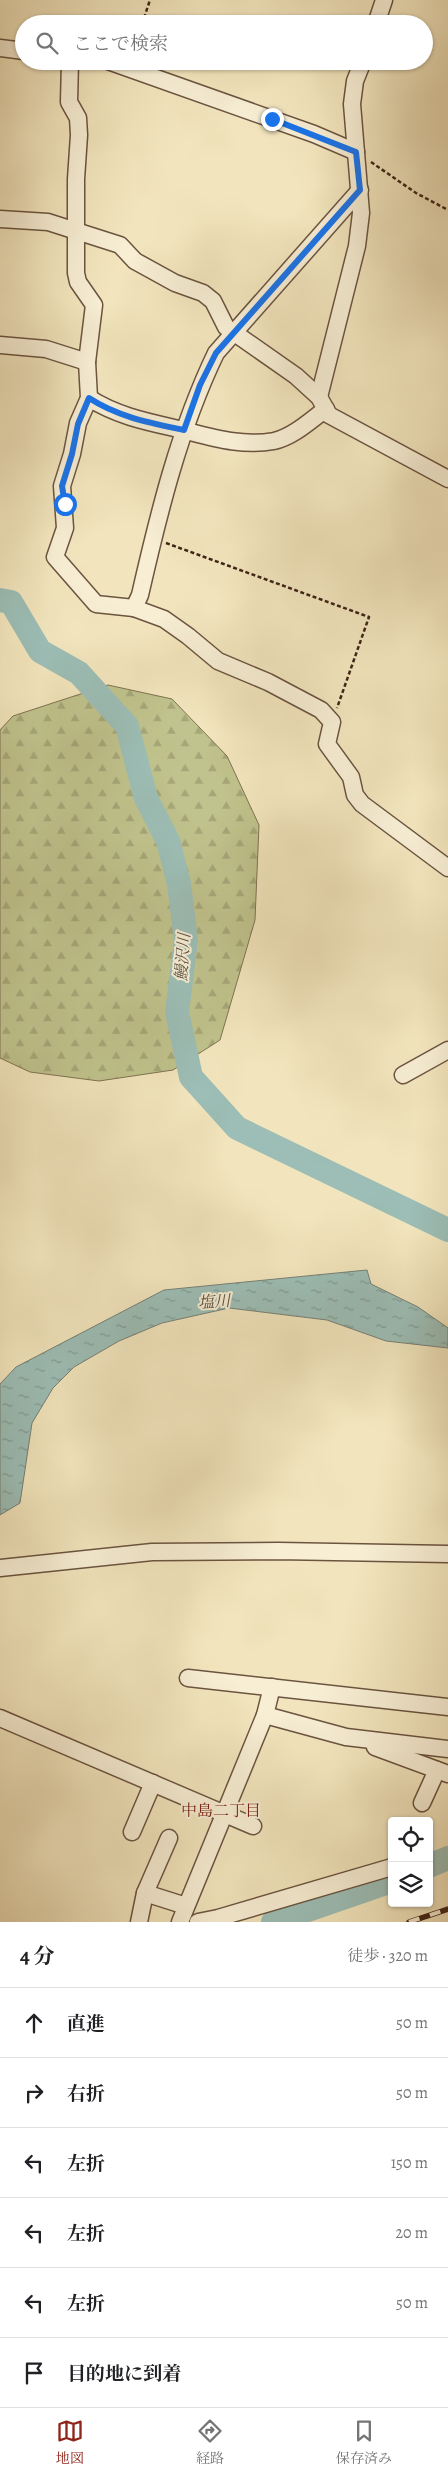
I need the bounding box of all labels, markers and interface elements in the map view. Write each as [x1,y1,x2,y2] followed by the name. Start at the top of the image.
[15,15,433,70] search box
[33,29,61,57] icon: search
[73,31,168,57] text: ここで検索
[261,108,284,131] route end
[54,493,77,516] route start
[170,930,196,982] water label: 鰻沢川
[197,1290,233,1314] water label: 塩川
[181,1800,261,1822] district label: 中島二丁目
[388,1817,433,1907] map controls
[388,1817,433,1862] button: locate
[388,1862,433,1907] button: layers
[20,1942,55,1970] text: 4 分
[347,1945,428,1967] text: 徒歩 · 320 m
[20,2009,48,2037] icon: ahead
[67,2011,105,2037] text: 直進
[396,2012,428,2034] text: 50 m
[20,2079,48,2107] icon: right
[67,2081,105,2107] text: 右折
[396,2082,428,2104] text: 50 m
[20,2149,48,2177] icon: left
[67,2151,105,2177] text: 左折
[391,2152,428,2174] text: 150 m
[20,2219,48,2247] icon: left
[67,2221,105,2247] text: 左折
[395,2222,428,2244] text: 20 m
[20,2289,48,2317] icon: left
[67,2291,105,2317] text: 左折
[396,2292,428,2314] text: 50 m
[20,2359,48,2387] icon: arrive
[67,2361,181,2387] text: 目的地に到着
[56,2417,84,2468] tab: 地図
[196,2417,224,2468] tab: 経路
[336,2417,392,2468] tab: 保存済み

